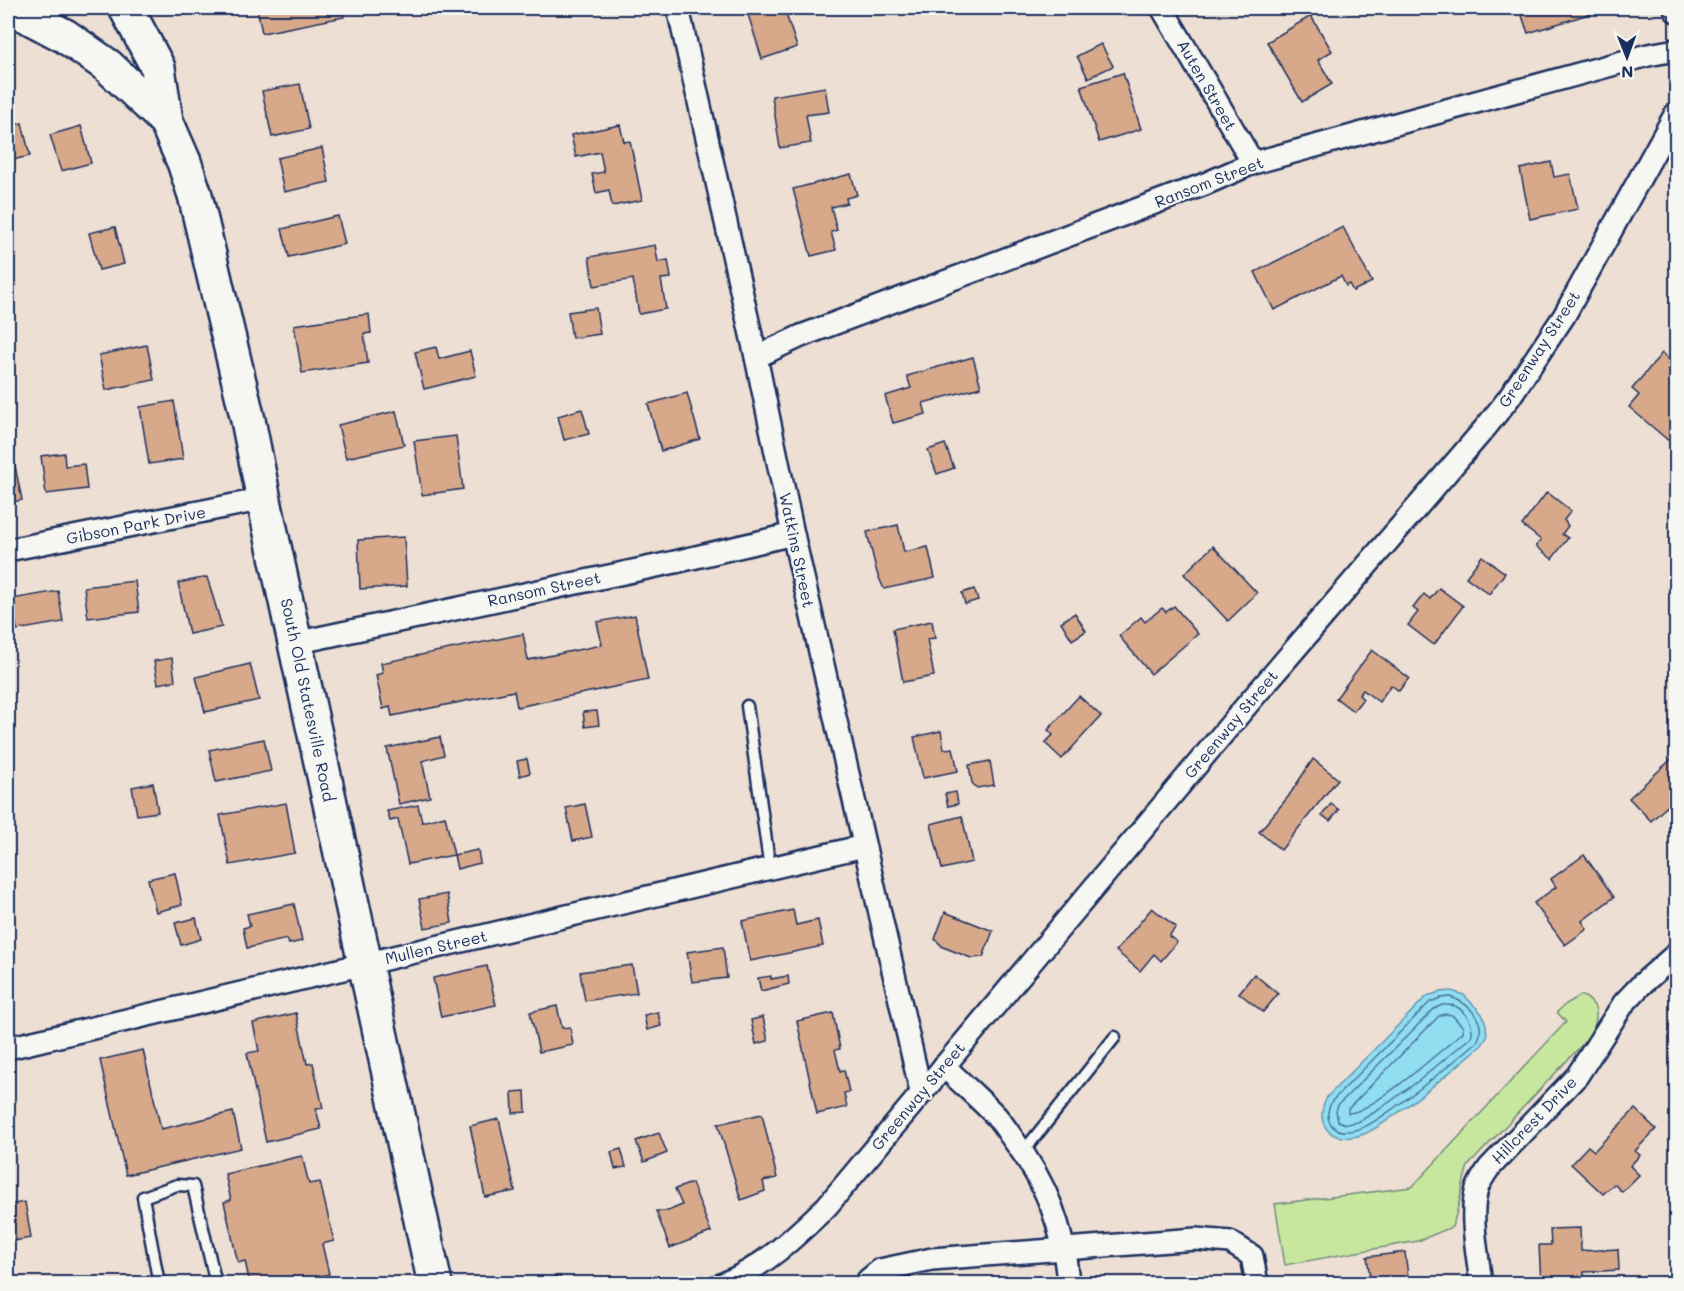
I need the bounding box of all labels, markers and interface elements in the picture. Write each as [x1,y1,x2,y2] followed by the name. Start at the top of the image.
[1597,27,1657,87] north arrow
[1173,35,1242,134] street label: Auten Street
[1621,62,1634,83] text: N
[1151,151,1266,212] street label: Ransom Street
[1493,286,1584,411] street label: Greenway Street
[775,490,820,609] street label: Watkins Street
[64,501,208,548] street label: Gibson Park Drive
[485,566,602,611] street label: Ransom Street
[277,596,340,804] street label: South Old Statesville Road
[1179,665,1282,782] street label: Greenway Street
[383,925,489,968] street label: Mullen Street
[866,1037,969,1154] street label: Greenway Street
[1487,1071,1581,1168] street label: Hillcrest Drive

